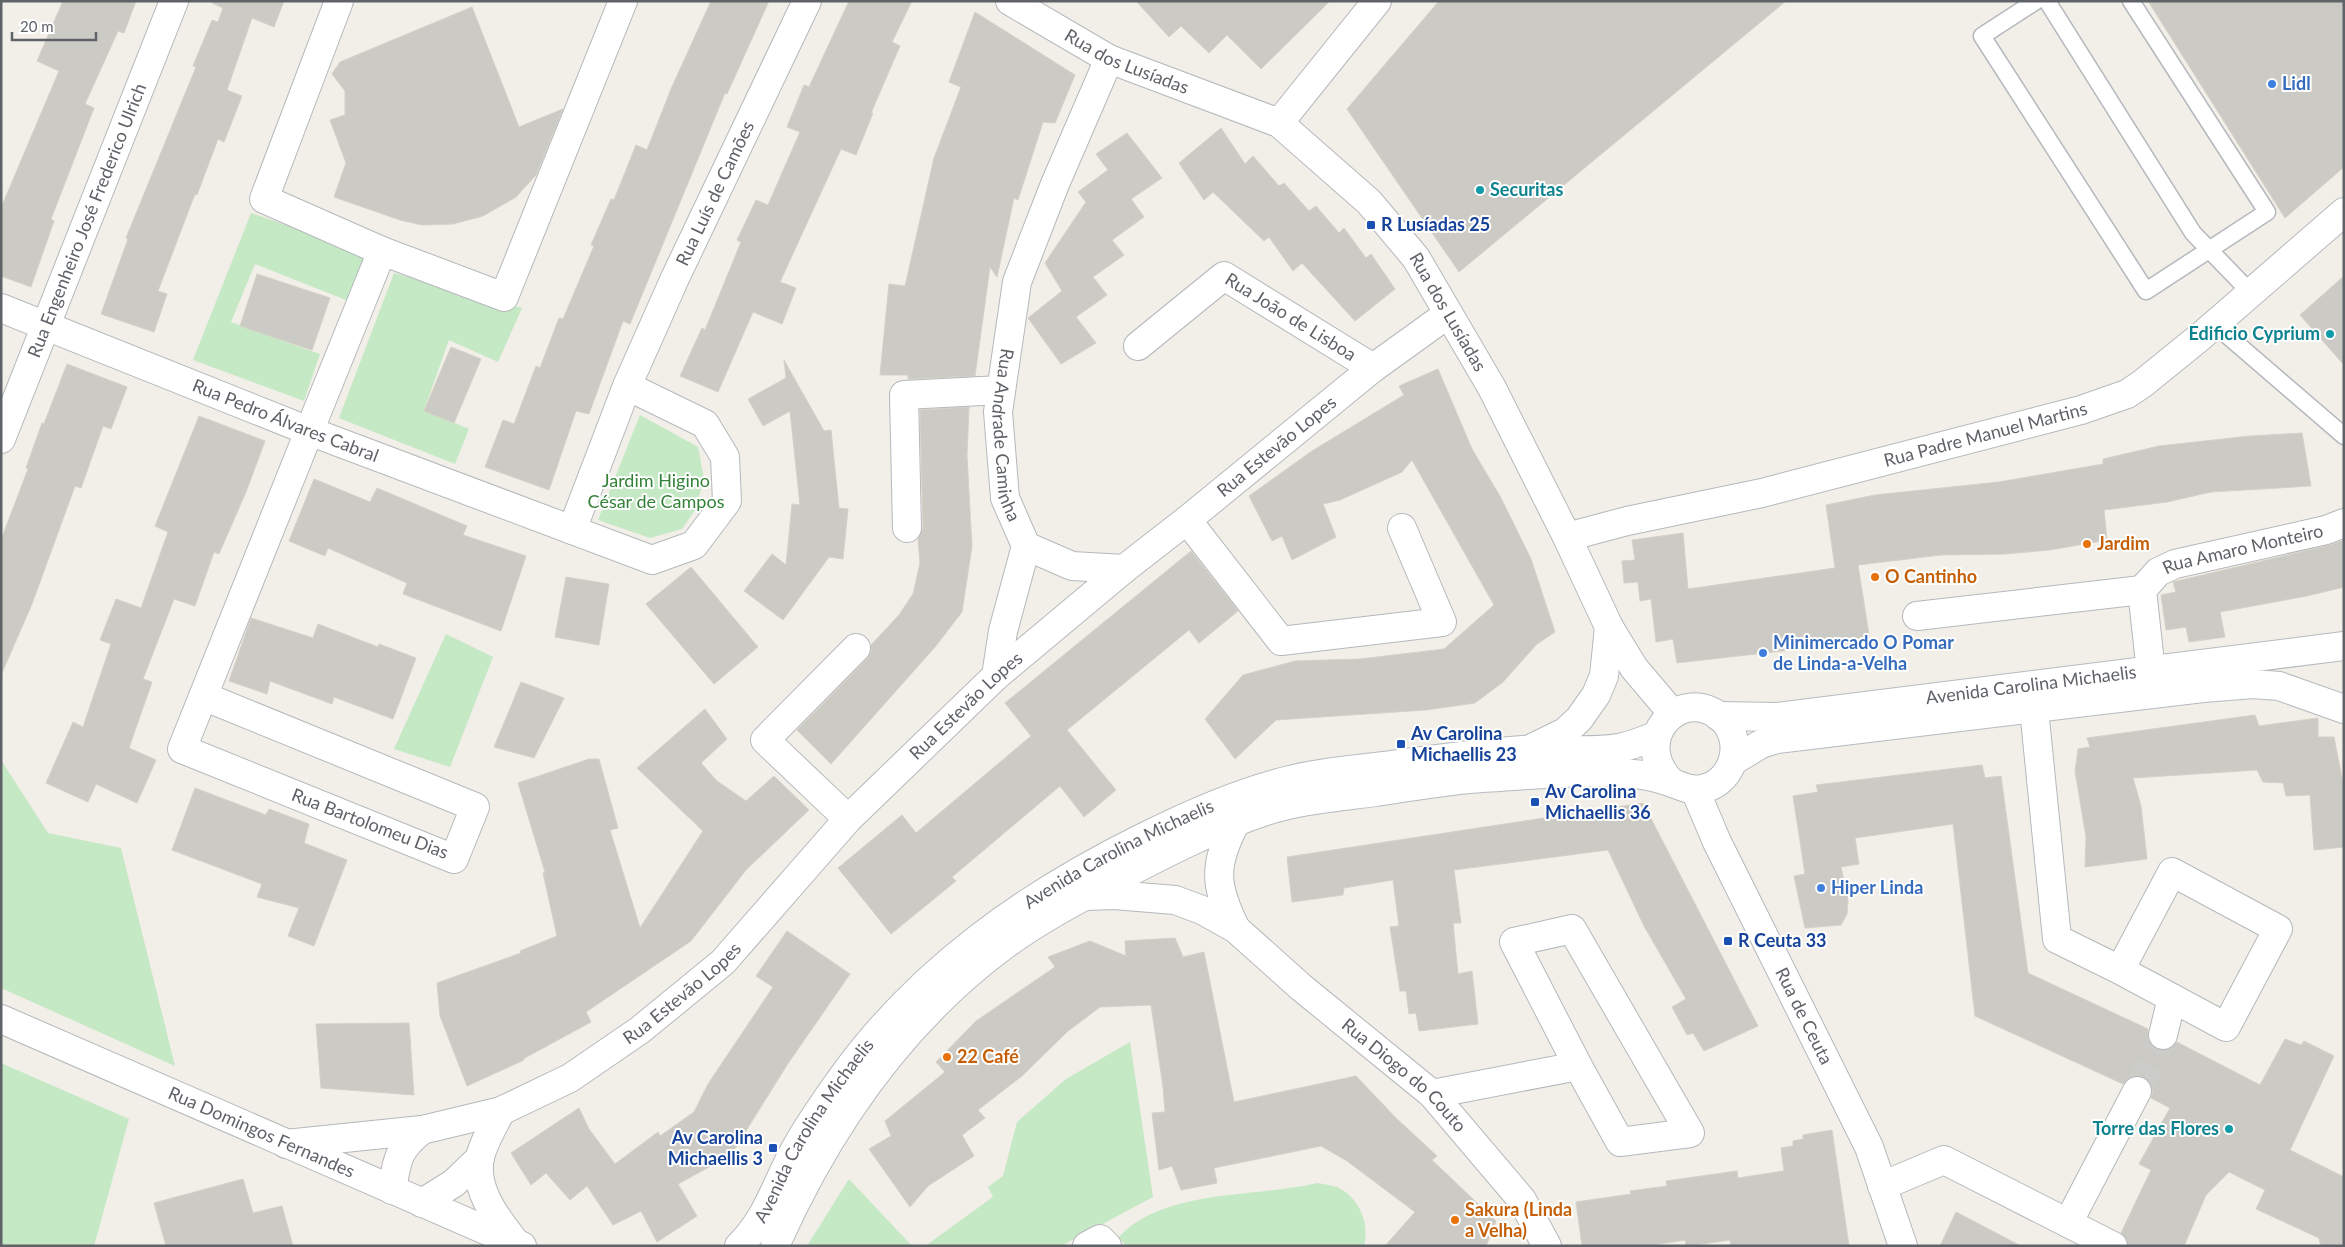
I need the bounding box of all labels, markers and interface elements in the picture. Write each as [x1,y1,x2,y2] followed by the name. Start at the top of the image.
[12,10,96,42] scale bar
[20,17,54,35] text: 20 m
[1061,24,1192,98] street label: Rua dos Lusíadas
[2282,72,2311,94] place label: Lidl
[2266,78,2278,90] marker: Lidl
[22,80,150,360] street label: Rua Engenheiro José Frederico Ulrich
[671,117,758,269] street label: Rua Luís de Camões
[1490,178,1563,200] place label: Securitas
[1474,184,1486,196] marker: Securitas
[1381,213,1490,235] place label: R Lusíadas 25
[1365,219,1377,231] marker: R Lusíadas 25
[1405,248,1492,375] street label: Rua dos Lusíadas
[1221,267,1361,365] street label: Rua João de Lisboa
[2189,322,2320,344] place label: Edificio Cyprium
[2324,328,2336,340] marker: Edificio Cyprium
[988,347,1026,525] street label: Rua Andrade Caminha
[189,374,382,466] street label: Rua Pedro Álvares Cabral
[1212,391,1340,501] street label: Rua Estevão Lopes
[1881,397,2090,471] street label: Rua Padre Manuel Martins
[588,469,725,512] park label: Jardim Higino César de Campos
[2159,519,2325,578] street label: Rua Amaro Monteiro
[2097,532,2150,554] place label: Jardim
[2081,538,2093,550] marker: Jardim
[1885,565,1977,587] place label: O Cantinho
[1869,571,1881,583] marker: O Cantinho
[1773,631,1954,674] place label: Minimercado O Pomar de Linda-a-Velha
[904,647,1027,764] street label: Rua Estevão Lopes
[1757,647,1769,659] marker: Minimercado O Pomar de Linda-a-Velha
[1924,660,2138,708] street label: Avenida Carolina Michaelis
[1410,722,1517,765] place label: Av Carolina Michaellis 23
[1395,738,1407,750] marker: Av Carolina Michaellis 23
[1544,780,1651,823] place label: Av Carolina Michaellis 36
[289,783,452,863] street label: Rua Bartolomeu Dias
[1019,794,1217,913] street label: Avenida Carolina Michaelis
[1529,796,1541,808] marker: Av Carolina Michaellis 36
[1831,876,1923,898] place label: Hiper Linda
[1815,882,1827,894] marker: Hiper Linda
[1738,929,1827,951] place label: R Ceuta 33
[1722,935,1734,947] marker: R Ceuta 33
[618,937,745,1048] street label: Rua Estevão Lopes
[1771,964,1838,1068] street label: Rua de Ceuta
[1338,1013,1472,1136] street label: Rua Diogo do Couto
[749,1034,878,1226] street label: Avenida Carolina Michaelis
[957,1045,1019,1067] place label: 22 Café
[941,1051,953,1063] marker: 22 Café
[165,1081,359,1182] street label: Rua Domingos Fernandes
[2092,1117,2219,1139] place label: Torre das Flores
[2223,1123,2235,1135] marker: Torre das Flores
[668,1126,763,1169] place label: Av Carolina Michaellis 3
[767,1142,779,1154] marker: Av Carolina Michaellis 3
[1465,1198,1572,1241] place label: Sakura (Linda a Velha)
[1449,1214,1461,1226] marker: Sakura (Linda a Velha)

